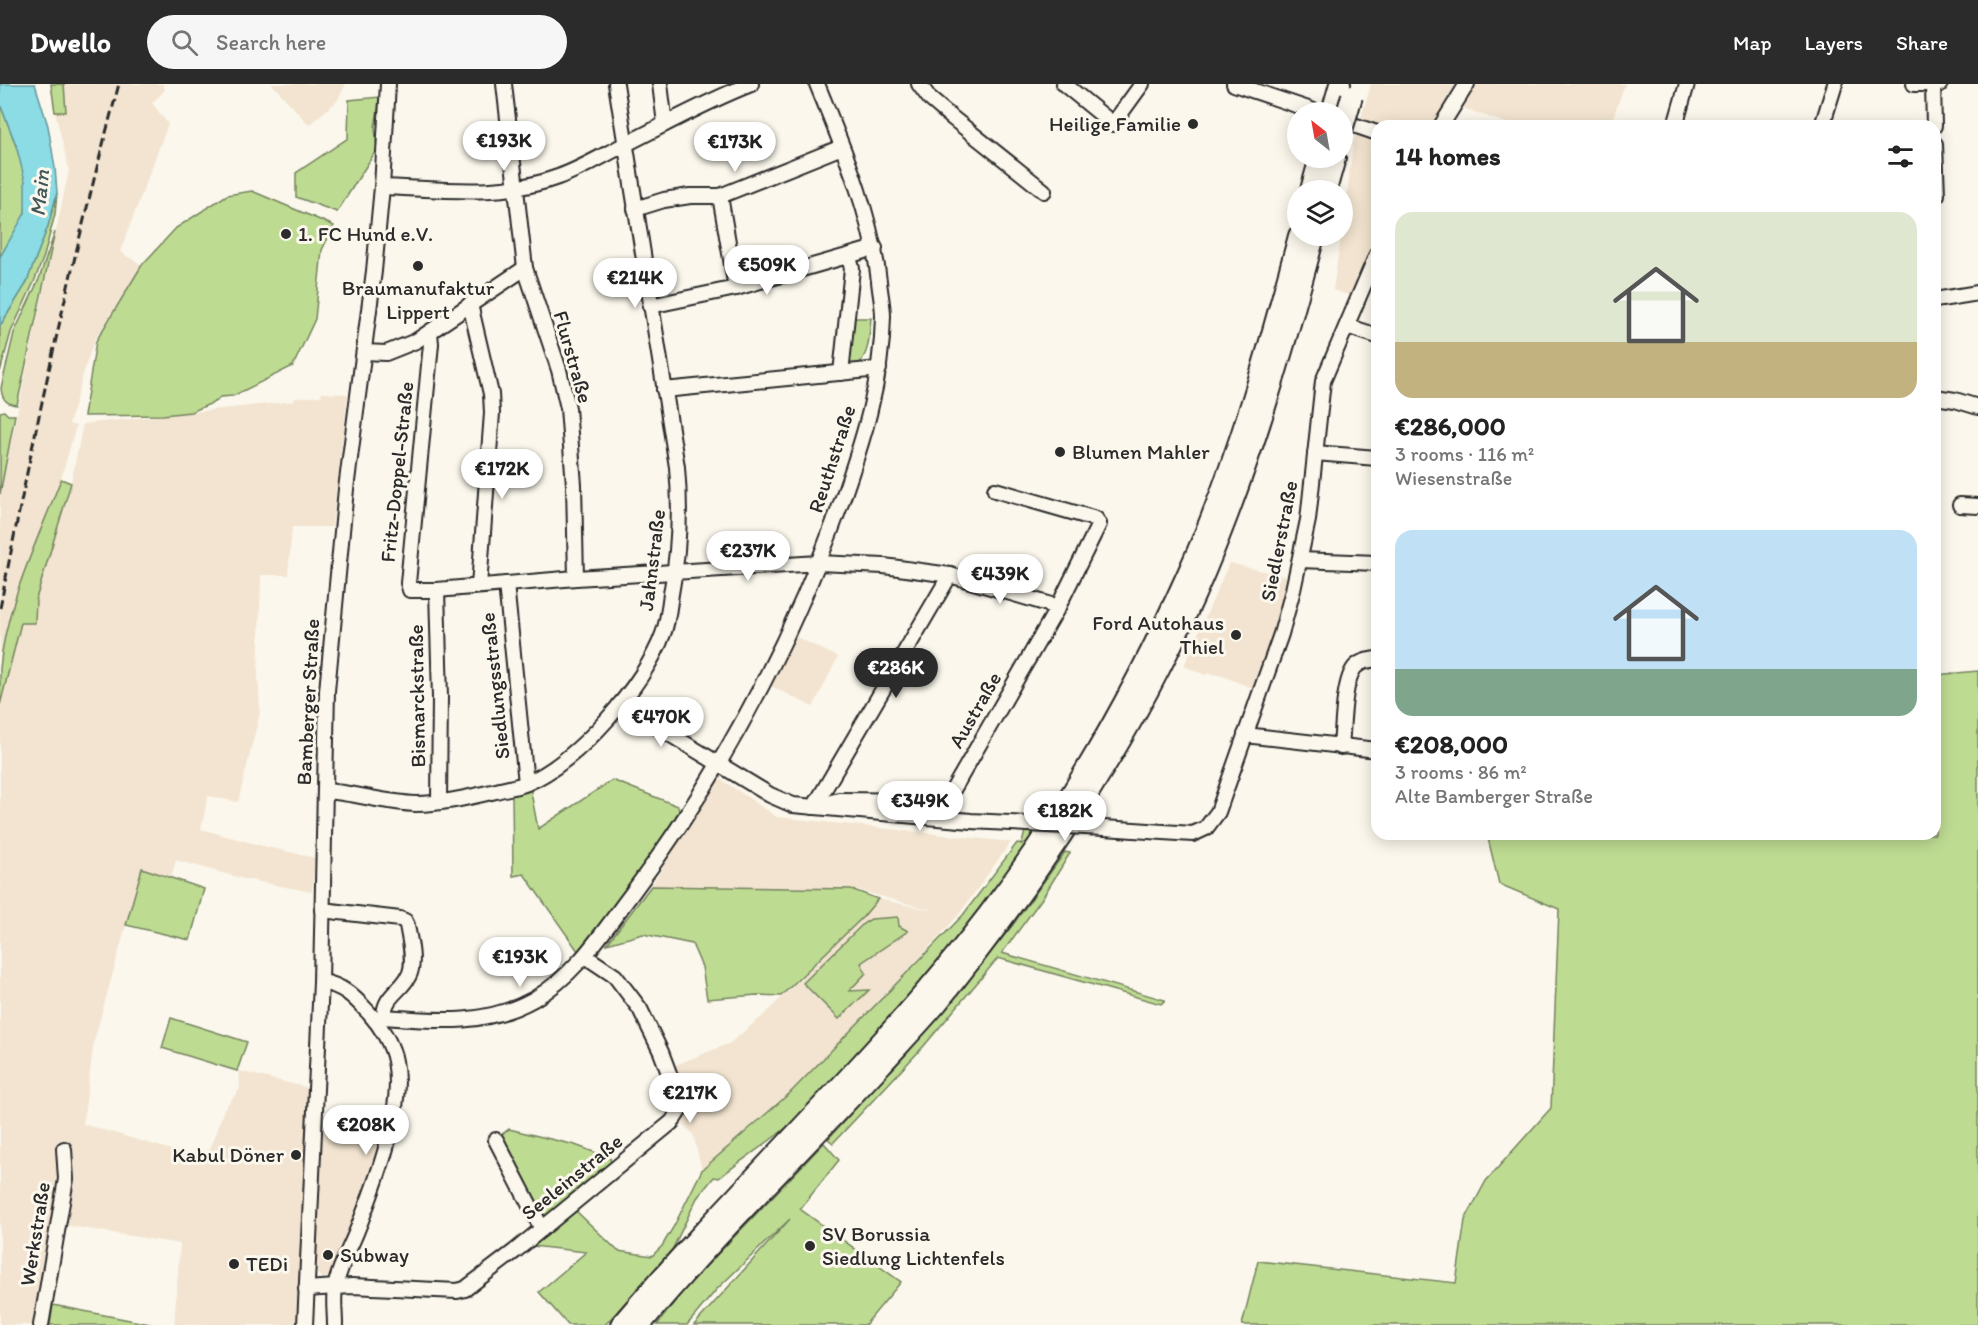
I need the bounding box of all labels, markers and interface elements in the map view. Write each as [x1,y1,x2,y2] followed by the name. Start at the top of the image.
[147,15,567,69] search box
[30,25,111,59] text: Dwello
[168,26,201,59] icon: search
[216,29,326,56] text: Search here
[1733,30,1772,55] text: Map
[1805,30,1863,55] text: Layers
[1896,30,1948,55] text: Share
[1287,102,1353,168] north arrow
[1287,102,1353,246] map controls
[1049,111,1181,136] place label: Heilige Familie
[1186,117,1200,131] marker: Heilige Familie
[462,121,546,172] pin: €193K
[693,122,777,173] pin: €173K
[477,128,531,152] text: €193K
[708,129,762,153] text: €173K
[1395,140,1501,172] text: 14 homes
[1884,140,1917,173] icon: filters
[24,168,55,218] water label: Main
[1287,180,1353,246] button: layers
[298,221,433,246] place label: 1. FC Hund e.V.
[279,227,293,241] marker: 1. FC Hund e.V.
[725,245,809,296] pin: €509K
[1602,251,1710,359] icon: home
[738,252,796,276] text: €509K
[593,258,677,309] pin: €214K
[411,259,425,273] marker: Braumanufaktur Lippert
[607,265,663,289] text: €214K
[342,275,495,324] place label: Braumanufaktur Lippert
[548,308,599,406] street label: Flurstraße
[375,380,418,564] street label: Fritz-Doppel-Straße
[802,402,861,516] street label: Reuthstraße
[1395,410,1506,442] text: €286,000
[1072,439,1210,464] place label: Blumen Mahler
[1395,442,1534,466] text: 3 rooms · 116 m²
[1053,445,1067,459] marker: Blumen Mahler
[460,449,544,500] pin: €172K
[475,456,529,480] text: €172K
[1395,466,1512,490] text: Wiesenstraße
[1255,478,1302,603] street label: Siedlerstraße
[633,508,670,612] street label: Jahnstraße
[706,531,790,582] pin: €237K
[720,538,776,562] text: €237K
[958,554,1042,605] pin: €439K
[971,561,1029,585] text: €439K
[1602,569,1710,677] icon: home
[1092,610,1224,659] place label: Ford Autohaus Thiel
[474,611,515,761] street label: Siedlungsstraße
[291,618,324,786] street label: Bamberger Straße
[403,624,430,768] street label: Bismarckstraße
[1229,628,1243,642] marker: Ford Autohaus Thiel
[854,648,938,699] pin: €286K
[868,655,924,679] text: €286K
[943,667,1006,752] street label: Austraße
[619,697,703,748] pin: €470K
[632,704,690,728] text: €470K
[1395,728,1508,760] text: €208,000
[1395,760,1527,784] text: 3 rooms · 86 m²
[878,781,962,832] pin: €349K
[1395,784,1593,808] text: Alte Bamberger Straße
[891,788,949,812] text: €349K
[1023,791,1107,842] pin: €182K
[1038,798,1092,822] text: €182K
[478,937,562,988] pin: €193K
[493,944,547,968] text: €193K
[648,1073,732,1124] pin: €217K
[663,1080,717,1104] text: €217K
[324,1105,408,1156] pin: €208K
[337,1112,395,1136] text: €208K
[516,1128,627,1225] street label: Seeleinstraße
[172,1142,285,1167] place label: Kabul Döner
[289,1148,303,1162] marker: Kabul Döner
[14,1180,55,1288] street label: Werkstraße
[822,1221,1005,1270] place label: SV Borussia Siedlung Lichtenfels
[803,1239,817,1253] marker: SV Borussia Siedlung Lichtenfels
[340,1242,409,1267] place label: Subway
[321,1248,335,1262] marker: Subway
[246,1251,288,1276] place label: TEDi
[227,1257,241,1271] marker: TEDi

